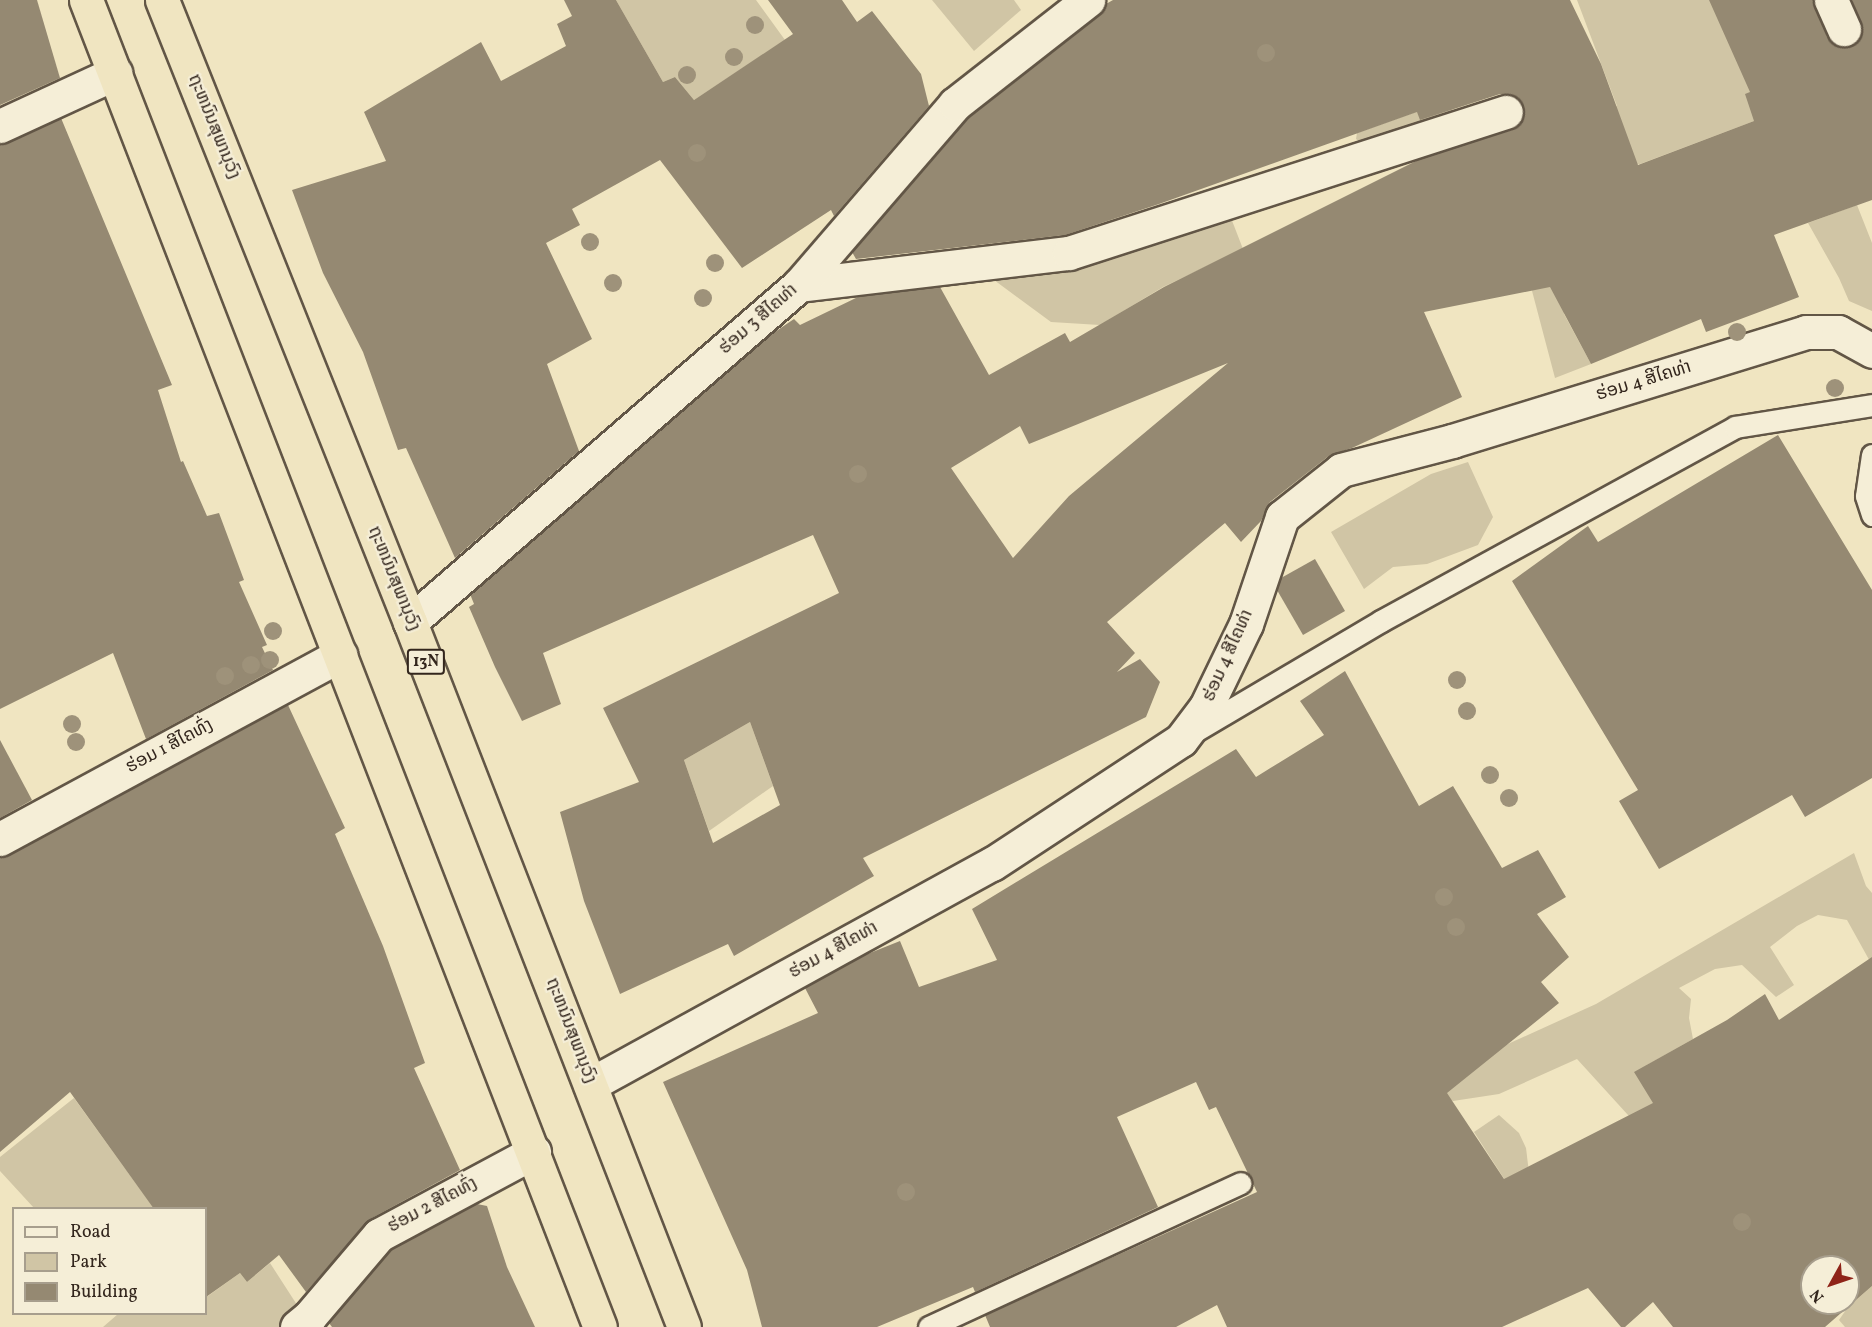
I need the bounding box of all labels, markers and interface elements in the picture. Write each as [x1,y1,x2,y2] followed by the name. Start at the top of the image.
[182,71,244,183] street label: ຖະຫນົນສຸພານຸວົງ
[715,280,803,360] street label: ຮ່ອມ 3 ສີໄຄທ່າ
[1594,357,1694,407] street label: ຮ່ອມ 4 ສີໄຄທ່າ
[362,523,424,635] street label: ຖະຫນົນສຸພານຸວົງ
[1199,607,1259,705] street label: ຮ່ອມ 4 ສີໄຄທ່າ
[406,649,446,675] road number: 13N
[123,715,217,779] street label: ຮ່ອມ 1 ສີໄຄທົ່ງ
[786,918,882,984] street label: ຮ່ອມ 4 ສີໄຄທ່າ
[540,975,600,1087] street label: ຖະຫນົນສຸພານຸວົງ
[385,1173,481,1239] street label: ຮ່ອມ 2 ສີໄຄທົ່ງ
[12,1207,207,1315] legend
[70,1220,111,1245] text: Road
[70,1250,107,1275] text: Park
[1800,1255,1860,1315] north arrow
[70,1280,138,1305] text: Building
[1806,1284,1830,1307] text: N

